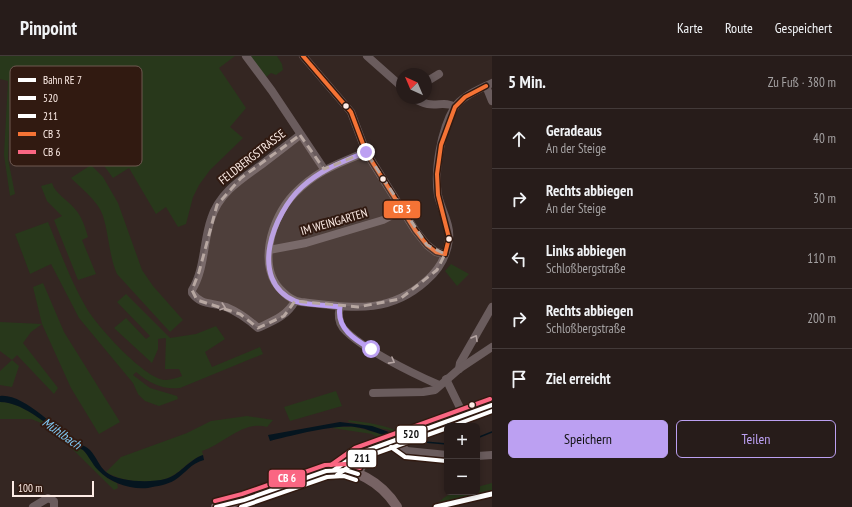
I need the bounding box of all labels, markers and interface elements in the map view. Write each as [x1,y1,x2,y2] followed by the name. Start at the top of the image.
[20,16,77,40] text: Pinpoint
[677,19,703,37] text: Karte
[725,19,753,37] text: Route
[775,19,832,37] text: Gespeichert
[10,66,142,166] legend
[396,68,432,104] north arrow
[508,71,546,93] text: 5 Min.
[43,73,82,87] text: Bahn RE 7
[768,74,836,91] text: Zu Fuß · 380 m
[43,91,58,105] text: 520
[341,101,351,111] unlabelled marker
[43,109,58,123] text: 211
[546,121,602,140] text: Geradeaus
[215,126,288,187] street label: FELDBERGSTRASSE
[43,127,61,141] text: CB 3
[508,128,530,150] icon: ahead
[813,130,836,147] text: 40 m
[546,140,606,157] text: An der Steige
[357,143,375,161] route end
[43,145,61,159] text: CB 6
[378,174,388,184] unlabelled marker
[546,181,633,200] text: Rechts abbiegen
[508,188,530,210] icon: right
[813,190,836,207] text: 30 m
[383,200,421,219] line badge: CB 3
[546,200,606,217] text: An der Steige
[393,202,411,216] text: CB 3
[299,205,369,238] street label: IM WEINGARTEN
[444,234,454,244] unlabelled marker
[546,241,626,260] text: Links abbiegen
[508,248,530,270] icon: left
[807,250,836,267] text: 110 m
[546,260,626,277] text: Schloßbergstraße
[546,301,633,320] text: Rechts abbiegen
[219,302,226,311] one-way arrow
[508,308,530,330] icon: right
[807,310,836,327] text: 200 m
[546,320,626,337] text: Schloßbergstraße
[470,335,477,342] one-way arrow
[362,340,380,358] route start
[387,356,395,363] one-way arrow
[508,368,530,390] icon: arrive
[546,369,611,388] text: Ziel erreicht
[467,400,477,410] unlabelled marker
[39,414,86,454] water label: Mühlbach
[508,420,668,458] button: Speichern
[676,420,836,458] button: Teilen
[444,423,480,495] map controls
[444,423,480,459] button: +
[396,425,427,444] line badge: 520
[403,427,419,441] text: 520
[347,449,377,468] line badge: 211
[354,451,370,465] text: 211
[444,459,480,495] button: −
[268,469,306,488] line badge: CB 6
[278,471,296,485] text: CB 6
[12,479,94,498] scale bar
[18,481,42,495] text: 100 m

